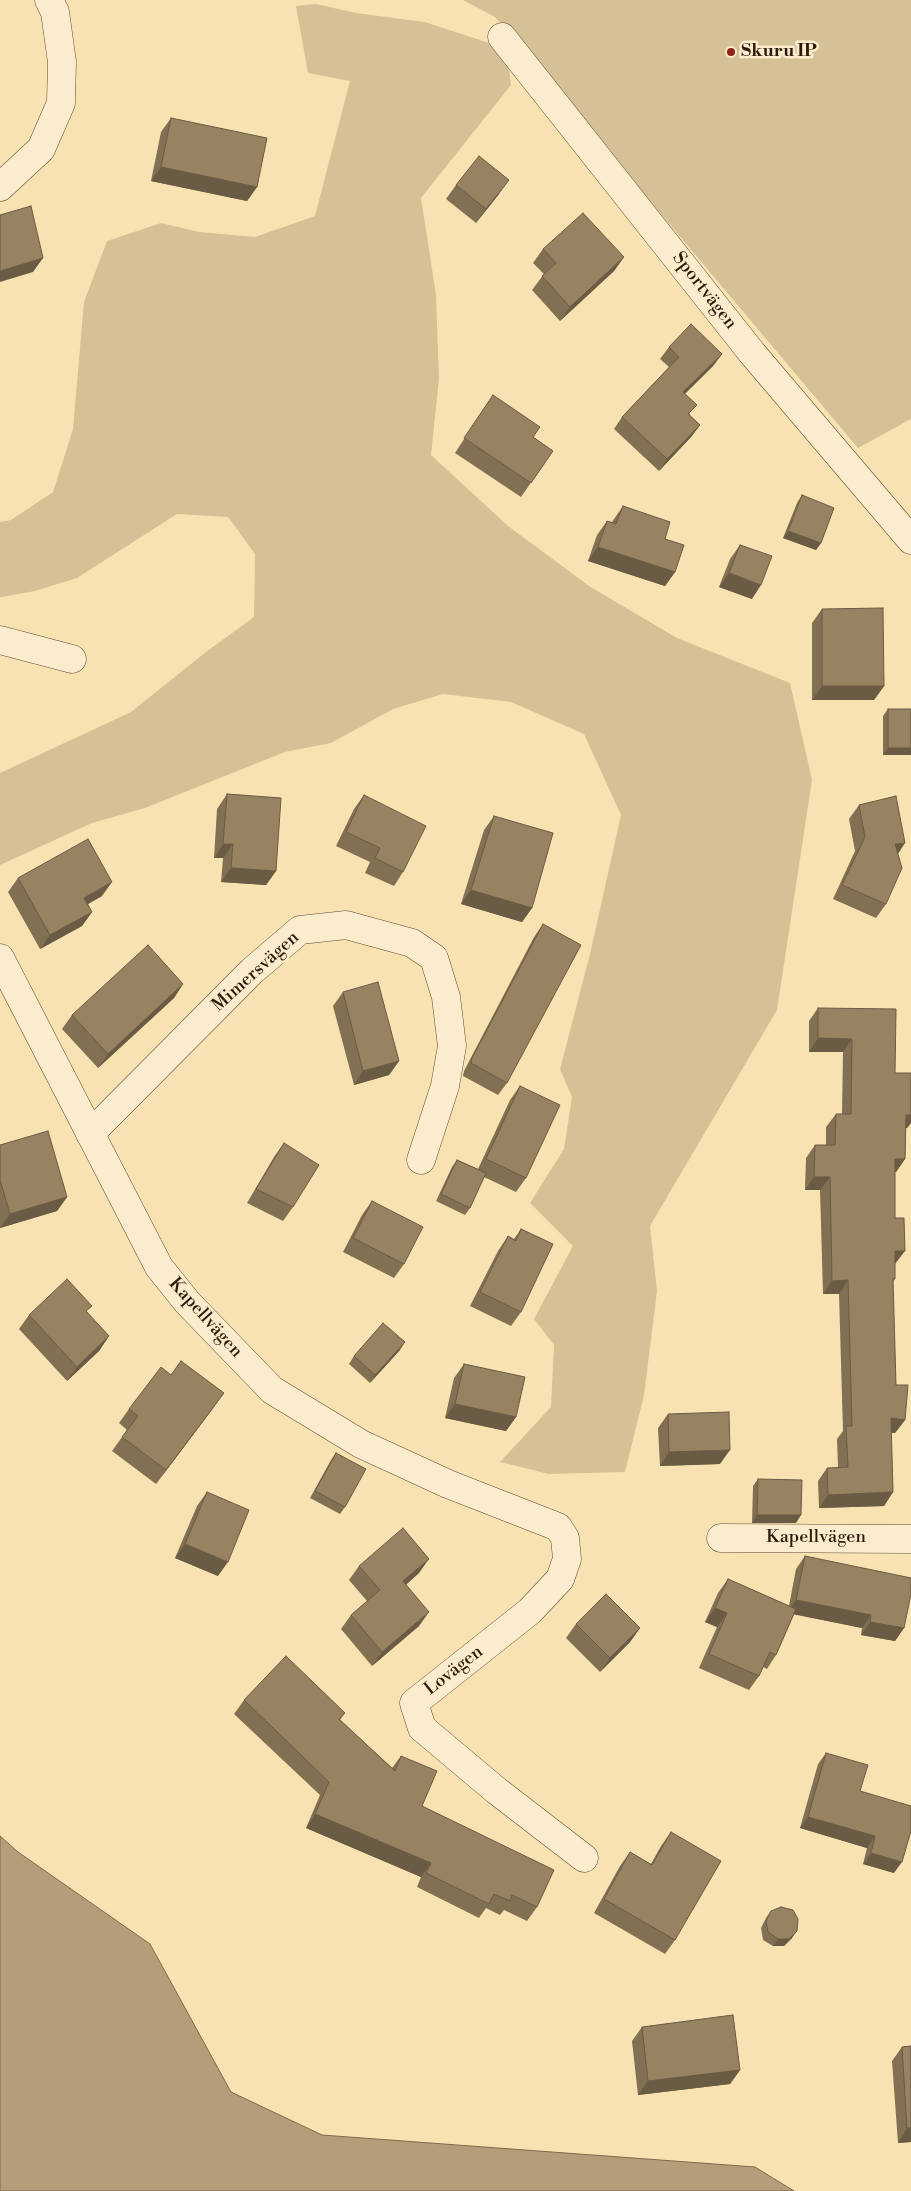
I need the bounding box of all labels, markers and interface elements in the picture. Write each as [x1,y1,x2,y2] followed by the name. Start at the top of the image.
[741,41,817,63] place label: Skuru IP
[725,46,737,58] marker: Skuru IP
[667,248,741,334] street label: Sportvägen
[208,927,304,1017] street label: Mimersvägen
[163,1274,247,1362] street label: Kapellvägen
[766,1527,866,1549] street label: Kapellvägen
[420,1641,488,1701] street label: Lovägen

